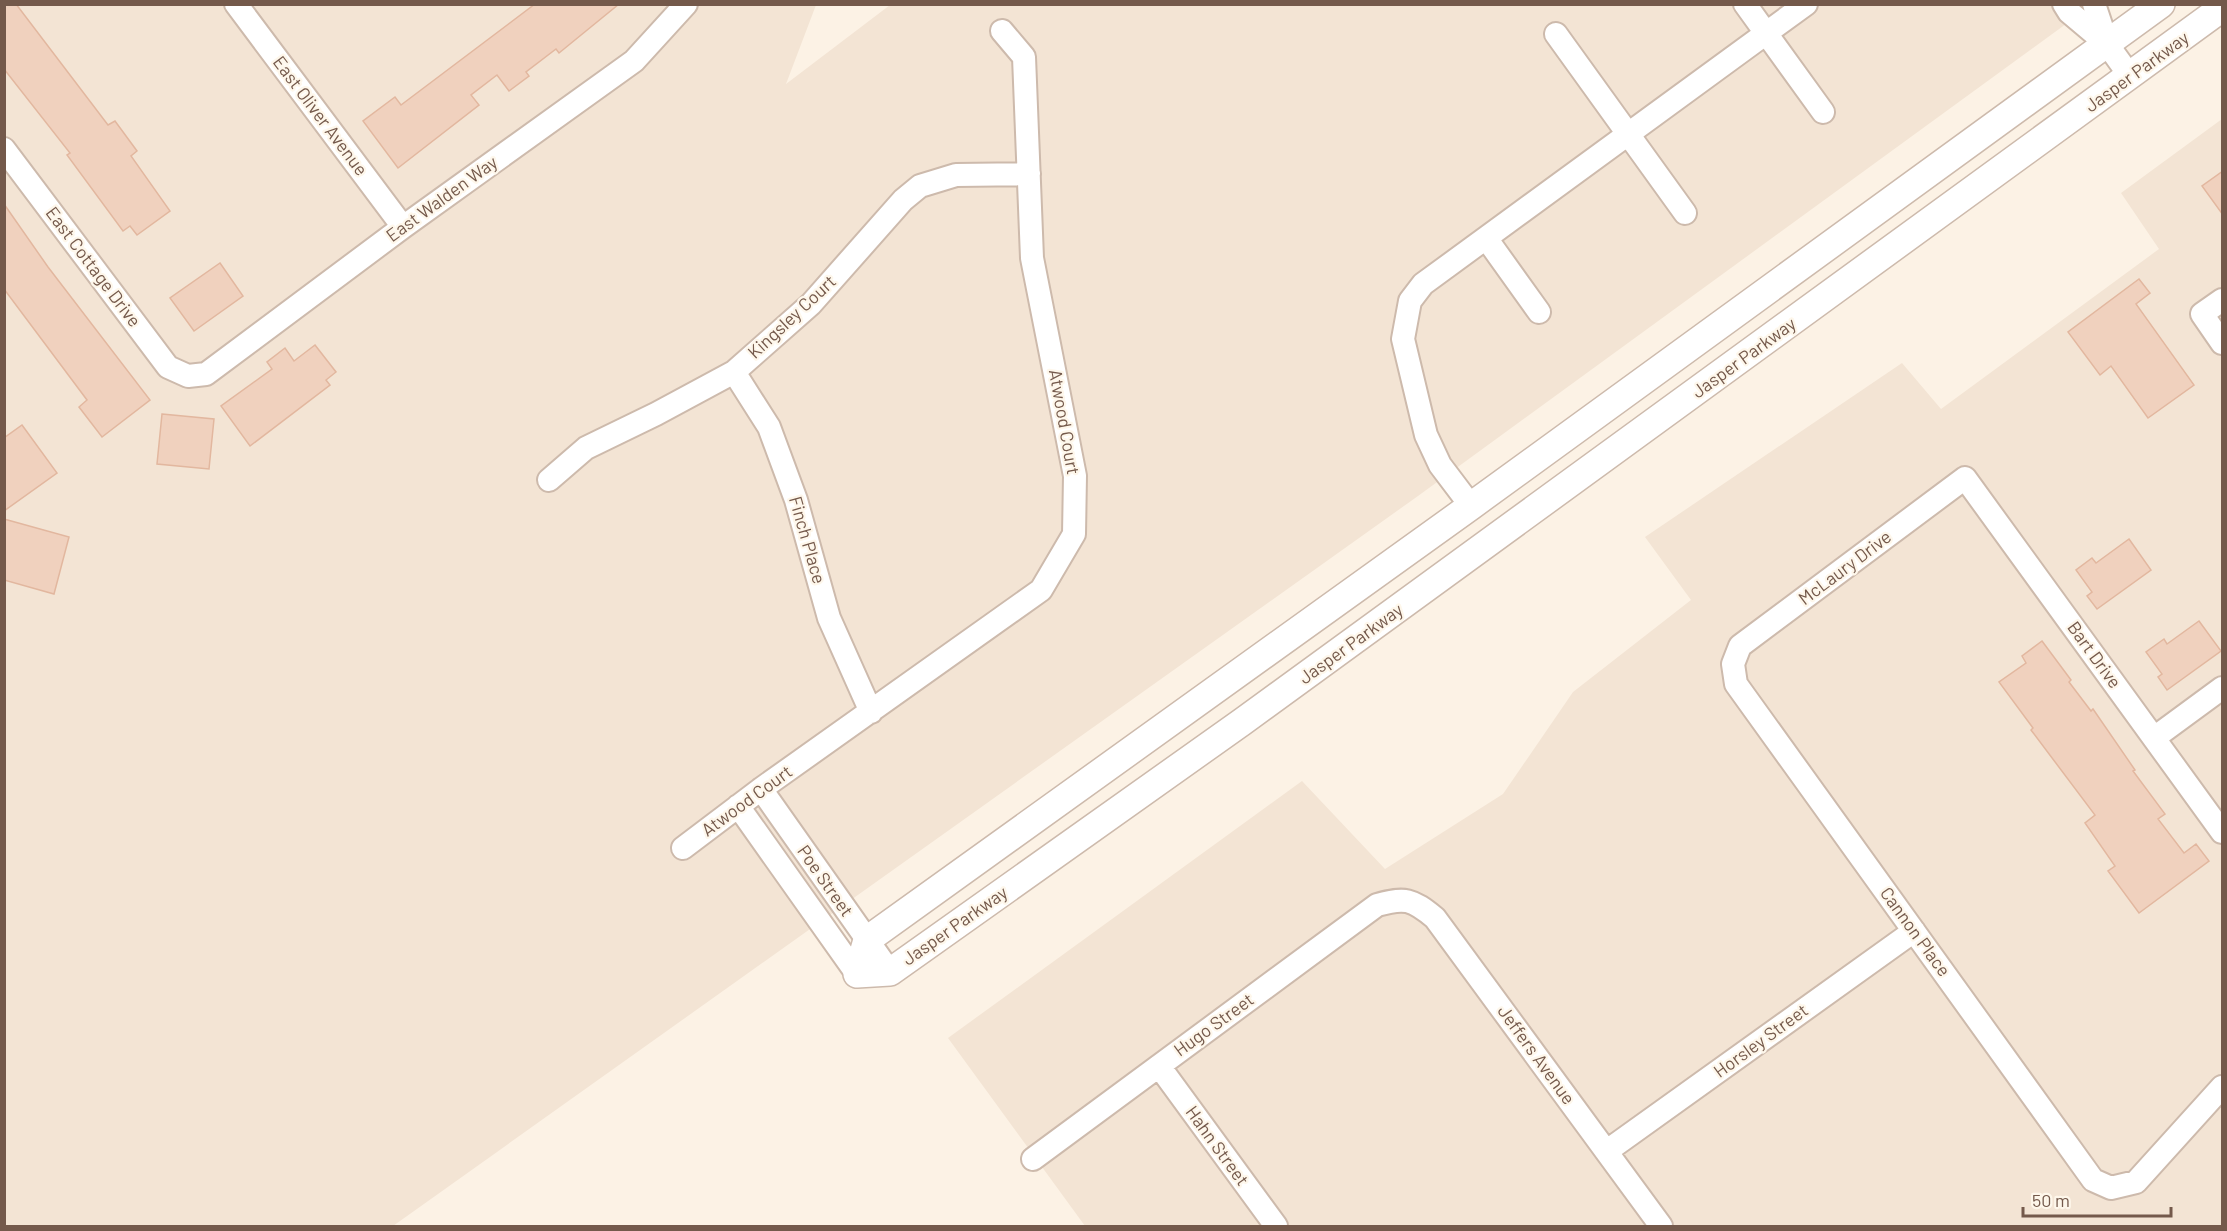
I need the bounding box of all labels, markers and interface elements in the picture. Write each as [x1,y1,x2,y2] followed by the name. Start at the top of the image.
[2080,26,2193,116] street label: Jasper Parkway
[269,51,373,180] street label: East Oliver Avenue
[381,150,501,246] street label: East Walden Way
[41,202,146,331] street label: East Cottage Drive
[743,270,840,363] street label: Kingsley Court
[1687,312,1800,402] street label: Jasper Parkway
[1045,367,1085,476] street label: Atwood Court
[785,493,831,586] street label: Finch Place
[1794,525,1895,609] street label: McLaury Drive
[1294,598,1407,688] street label: Jasper Parkway
[2063,617,2126,692] street label: Bart Drive
[697,760,796,840] street label: Atwood Court
[793,840,858,921] street label: Poe Street
[898,881,1011,970] street label: Jasper Parkway
[1876,882,1956,980] street label: Cannon Place
[1169,988,1258,1061] street label: Hugo Street
[1709,999,1812,1082] street label: Horsley Street
[1493,1000,1580,1108] street label: Jeffers Avenue
[1182,1101,1254,1190] street label: Hahn Street
[2023,1180,2172,1218] scale bar
[2032,1189,2070,1211] text: 50 m

